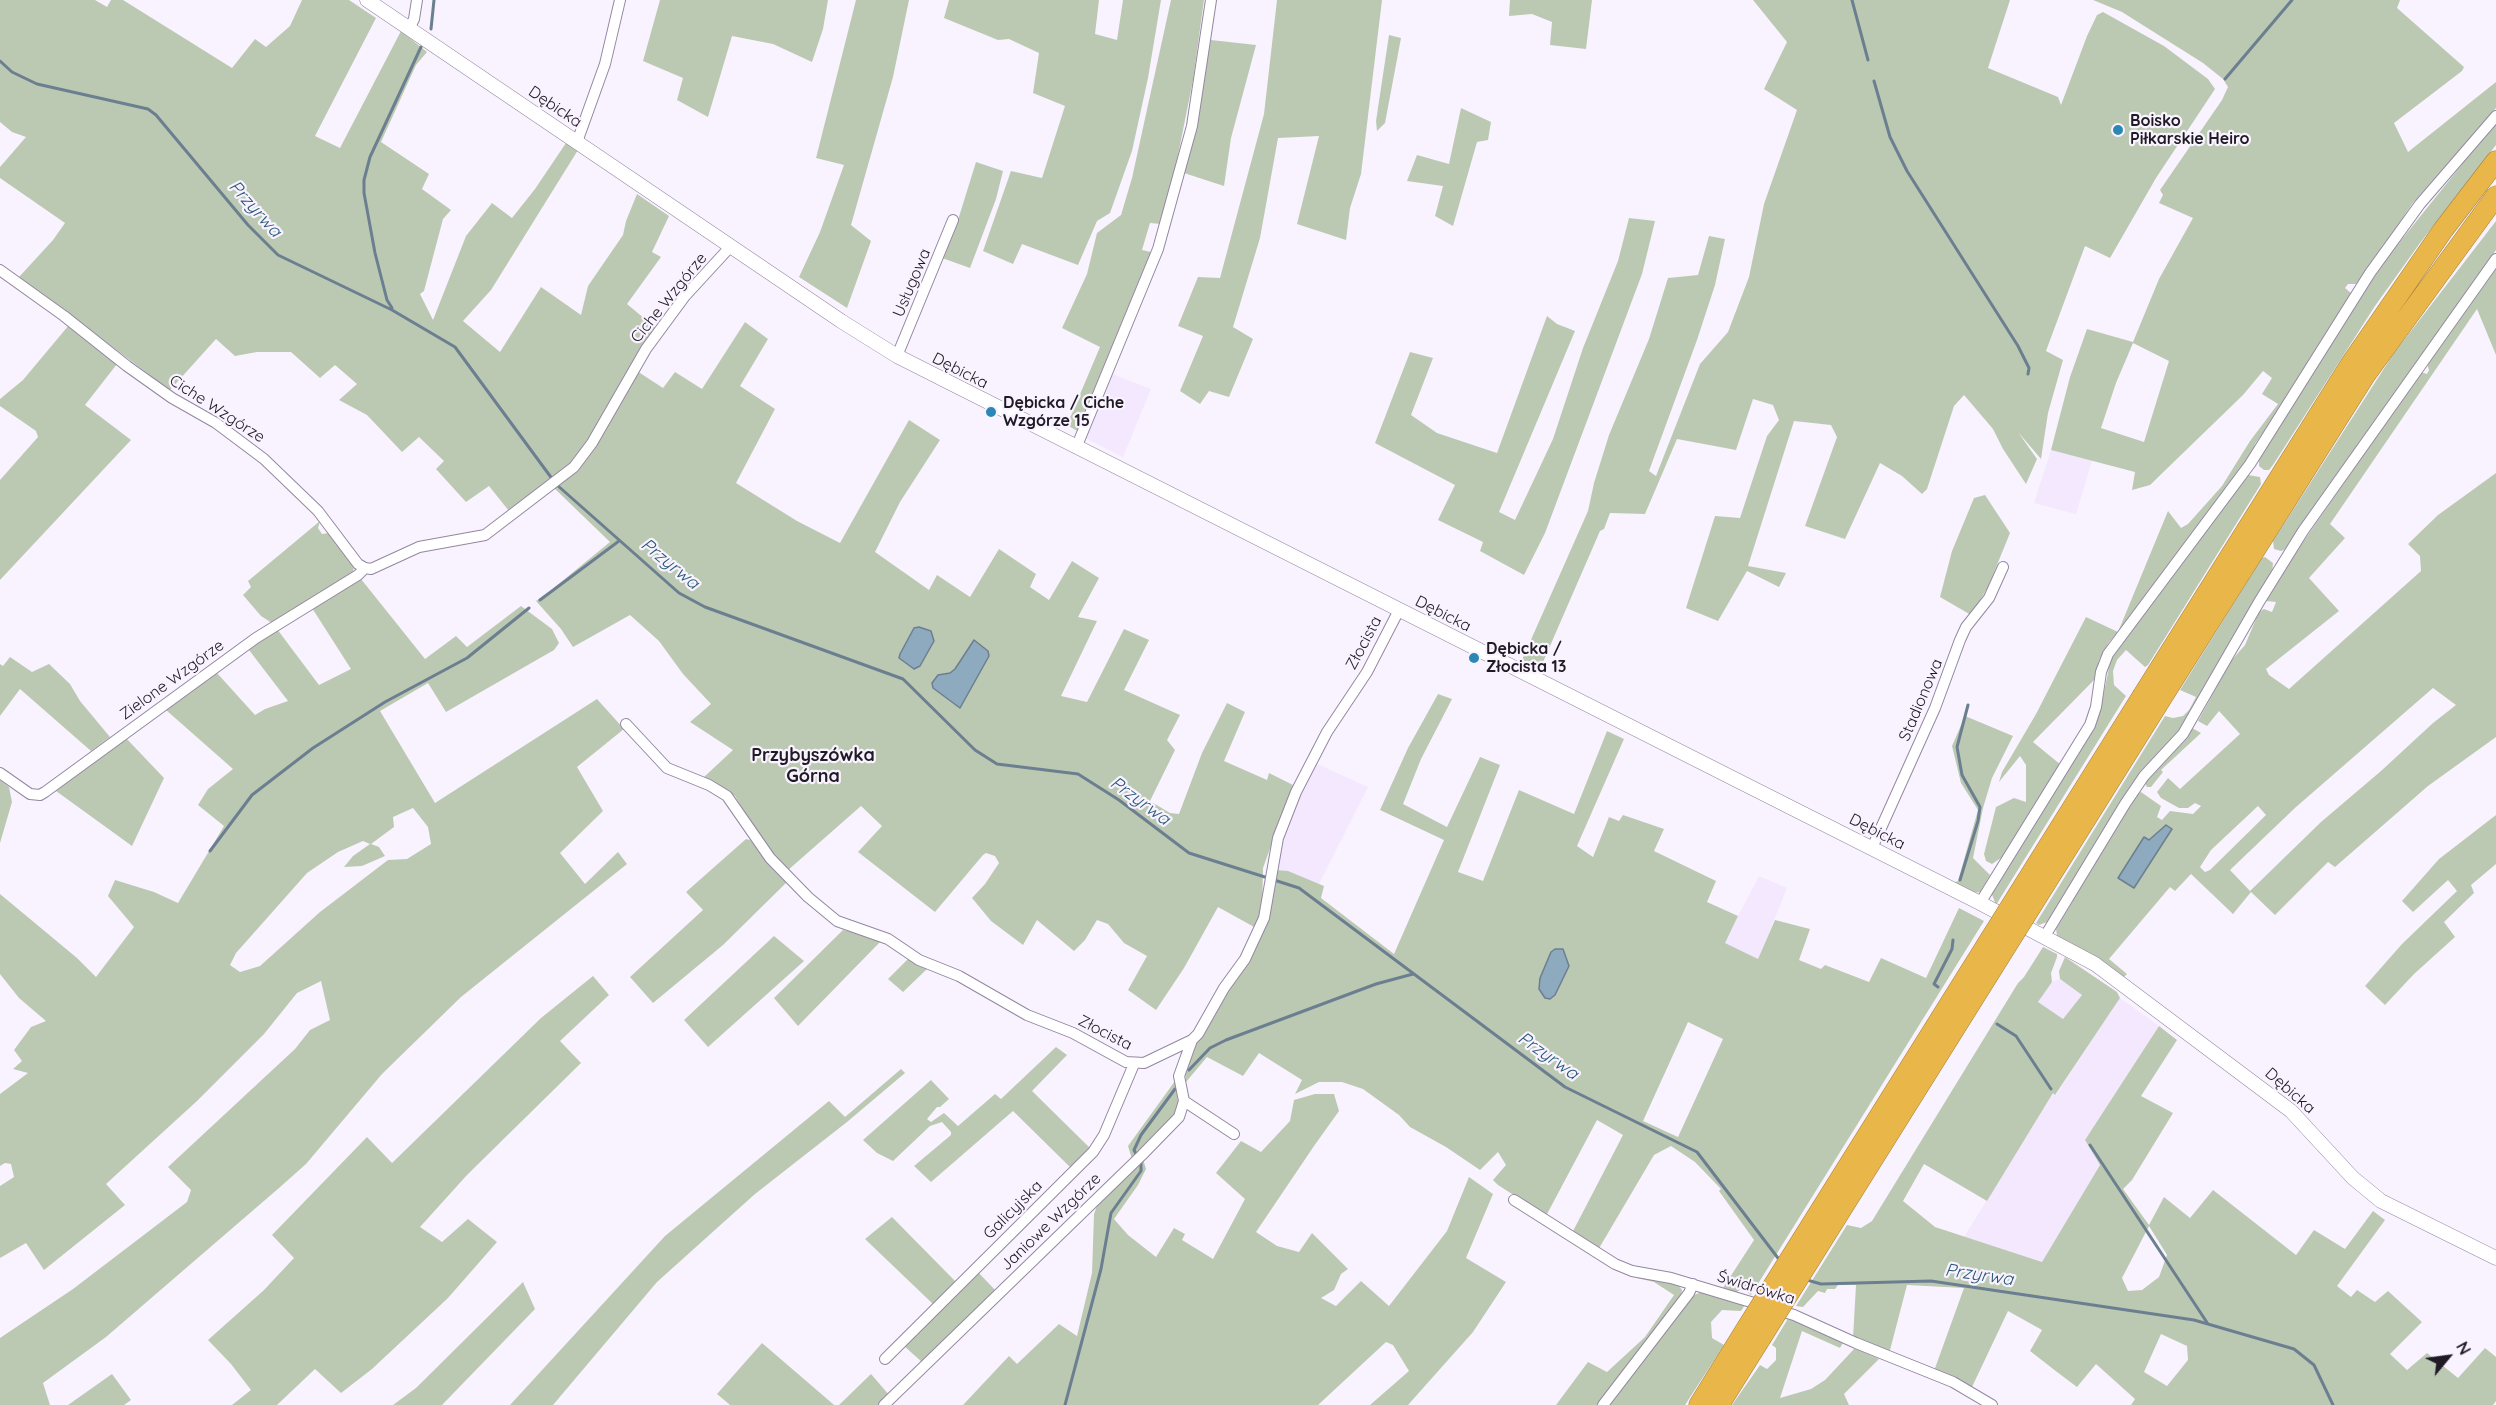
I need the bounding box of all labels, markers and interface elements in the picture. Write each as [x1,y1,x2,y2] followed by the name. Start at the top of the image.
[525,82,585,132] street label: Dębicka
[2130,111,2250,149] place label: Boisko Piłkarskie Heiro
[2111,123,2125,137] marker: Boisko Piłkarskie Heiro
[224,176,286,242] water label: Przyrwa
[889,246,935,320] street label: Usługowa
[627,249,711,347] street label: Ciche Wzgórze
[929,349,991,393] street label: Dębicka
[166,371,268,447] street label: Ciche Wzgórze
[1003,393,1124,431] place label: Dębicka / Ciche Wzgórze 15
[984,405,998,419] marker: Dębicka / Ciche Wzgórze 15
[636,534,704,594] water label: Przyrwa
[1412,592,1474,636] street label: Dębicka
[1342,613,1386,673] street label: Złocista
[116,636,228,724] street label: Zielone Wzgórze
[1486,639,1566,677] place label: Dębicka / Złocista 13
[1467,651,1481,665] marker: Dębicka / Złocista 13
[1895,656,1947,744] street label: Stadionowa
[751,745,875,788] district label: Przybyszówka Górna
[1106,772,1174,830] water label: Przyrwa
[1846,810,1908,854] street label: Dębicka
[1075,1011,1135,1055] street label: Złocista
[1514,1027,1582,1085] water label: Przyrwa
[2261,1064,2319,1118] street label: Dębicka
[997,1169,1105,1275] street label: Janiowe Wzgórze
[980,1177,1046,1243] street label: Galicyjska
[1943,1260,2015,1290] water label: Przyrwa
[1715,1267,1797,1309] street label: Świdrówka
[2418,1327,2478,1387] north arrow
[2452,1338,2475,1358] text: N

